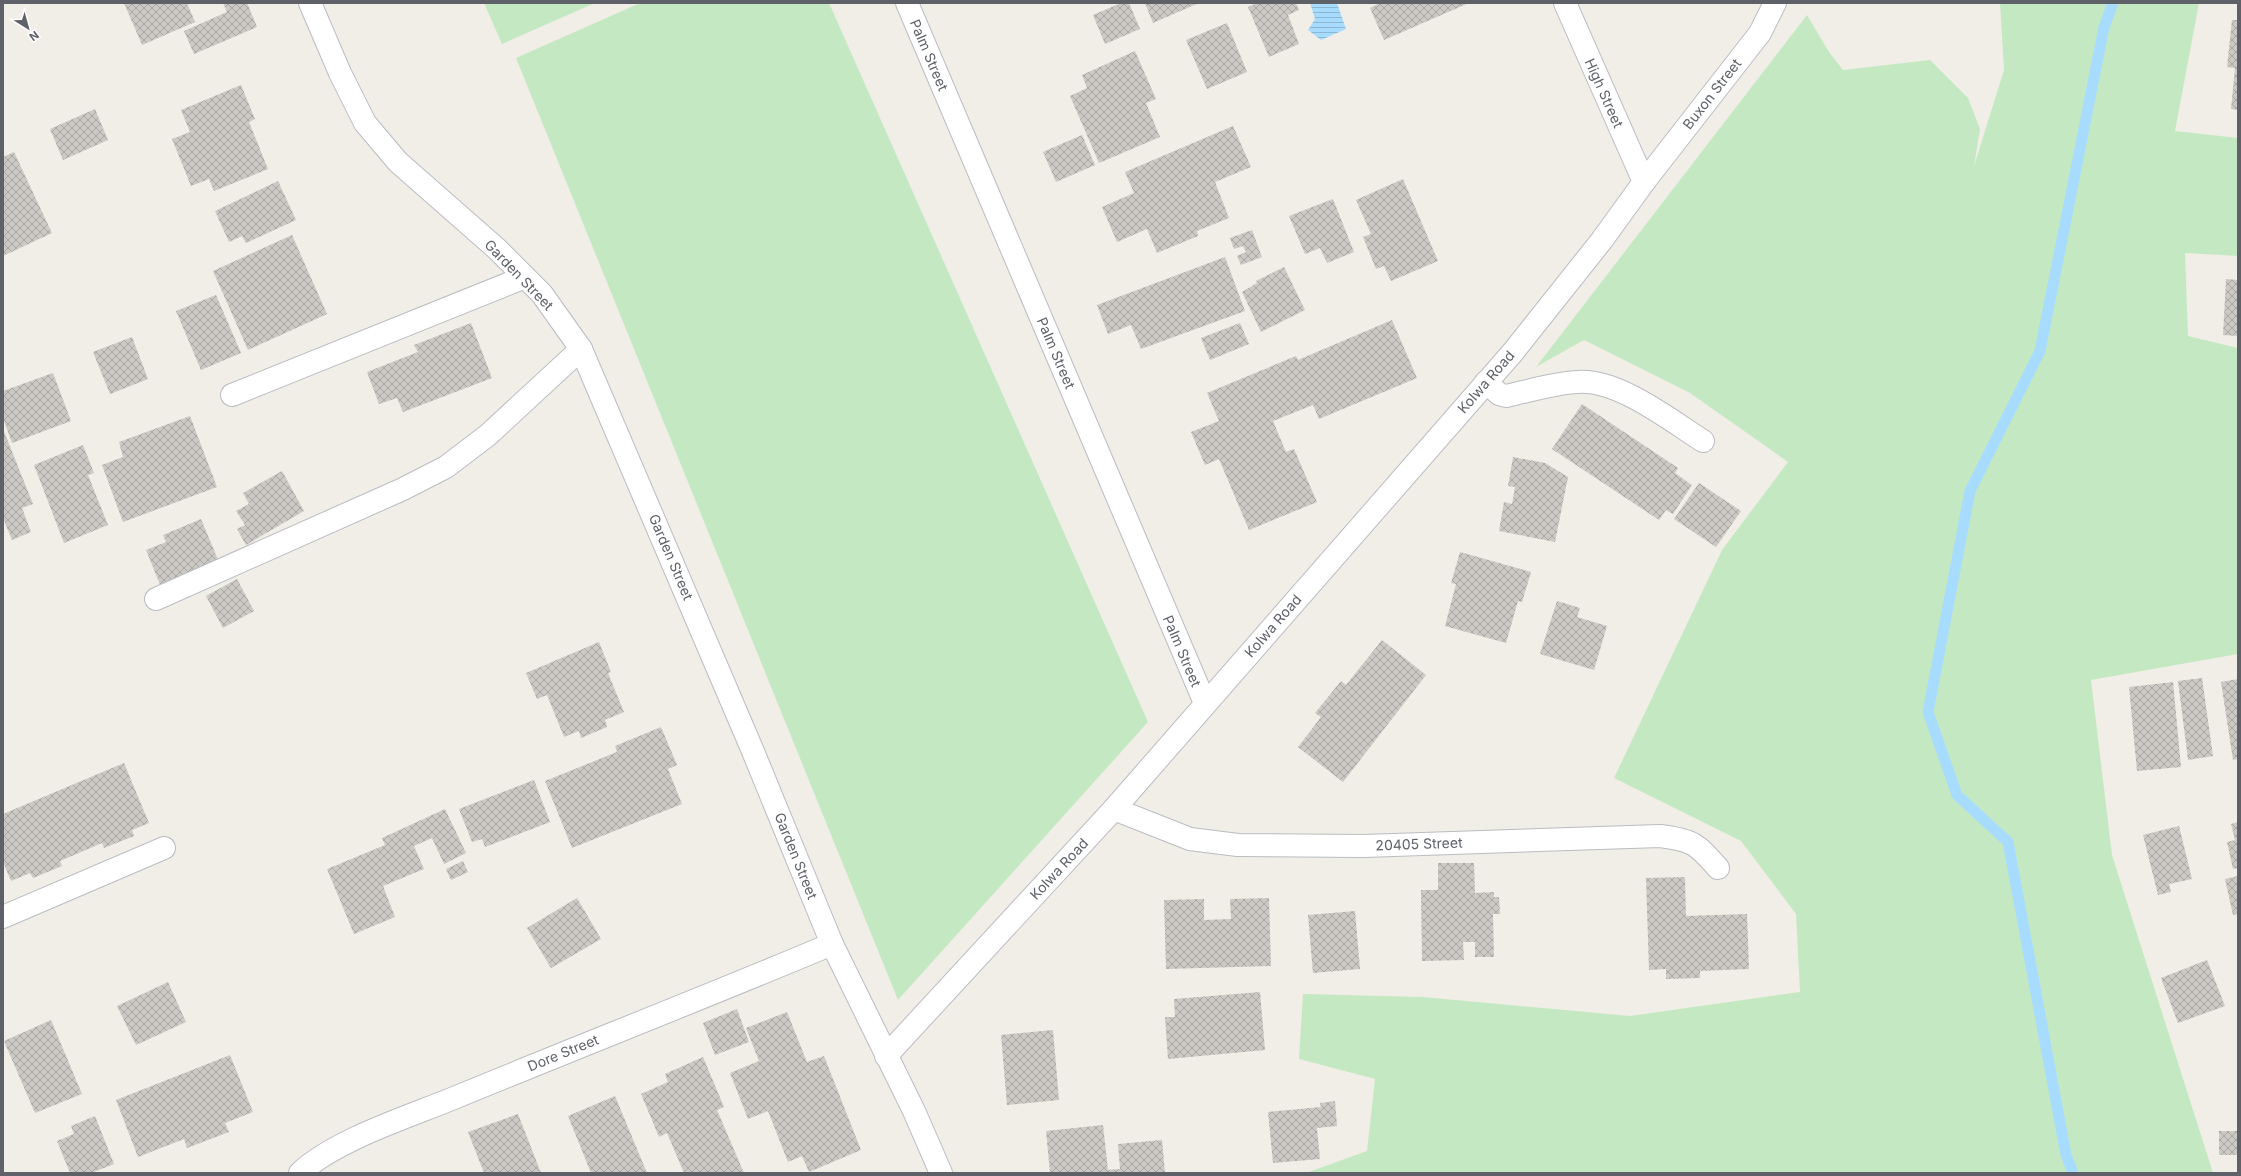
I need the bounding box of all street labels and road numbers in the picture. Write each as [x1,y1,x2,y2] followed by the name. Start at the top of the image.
[907,17,952,93] street label: Palm Street
[1582,55,1627,130] street label: High Street
[1679,55,1745,132] street label: Buxon Street
[481,236,558,314] street label: Garden Street
[1034,315,1079,391] street label: Palm Street
[1454,347,1518,417] street label: Kolwa Road
[646,511,697,603] street label: Garden Street
[1241,591,1305,661] street label: Kolwa Road
[1160,613,1205,689] street label: Palm Street
[771,810,822,902] street label: Garden Street
[1375,833,1463,854] street label: 20405 Street
[1026,834,1091,903] street label: Kolwa Road
[525,1030,601,1074] street label: Dore Street

